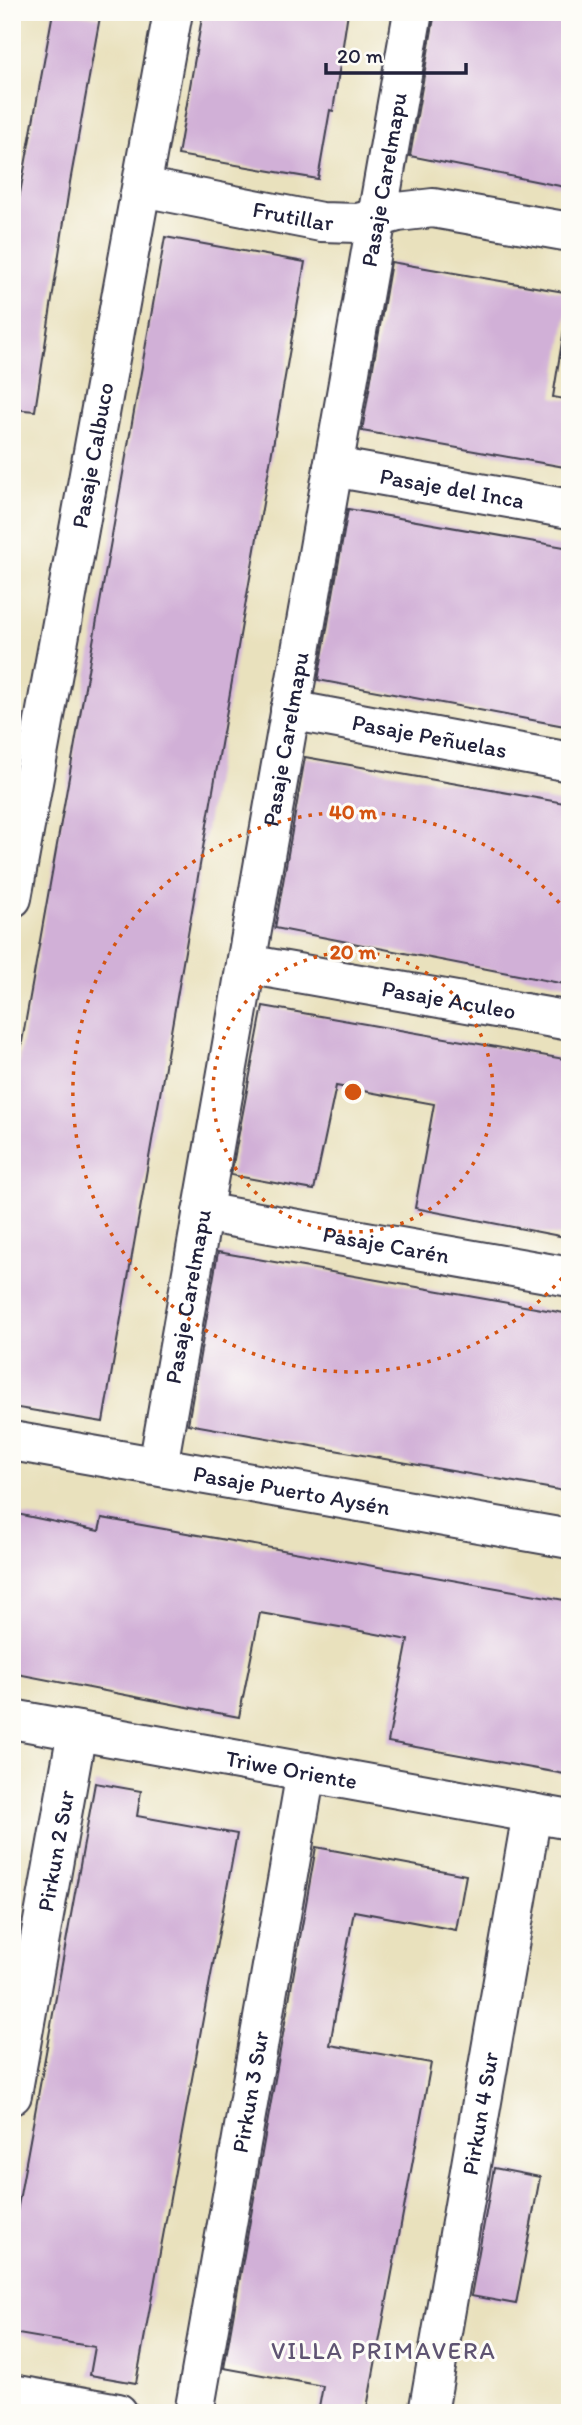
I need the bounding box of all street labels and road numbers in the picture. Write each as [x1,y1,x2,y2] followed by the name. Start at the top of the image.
[355,90,413,269] street label: Pasaje Carelmapu
[250,195,334,236] street label: Frutillar
[65,380,119,531] street label: Pasaje Calbuco
[378,462,527,515] street label: Pasaje del Inca
[256,649,315,829] street label: Pasaje Carelmapu
[350,708,509,764] street label: Pasaje Peñuelas
[380,974,518,1025] street label: Pasaje Aculeo
[159,1207,217,1386] street label: Pasaje Carelmapu
[321,1220,452,1269] street label: Pasaje Carén
[191,1459,392,1521] street label: Pasaje Puerto Aysén
[223,1744,360,1795] street label: Triwe Oriente
[31,1788,80,1914] street label: Pirkun 2 Sur
[226,2029,275,2155] street label: Pirkun 3 Sur
[455,2050,504,2177] street label: Pirkun 4 Sur

